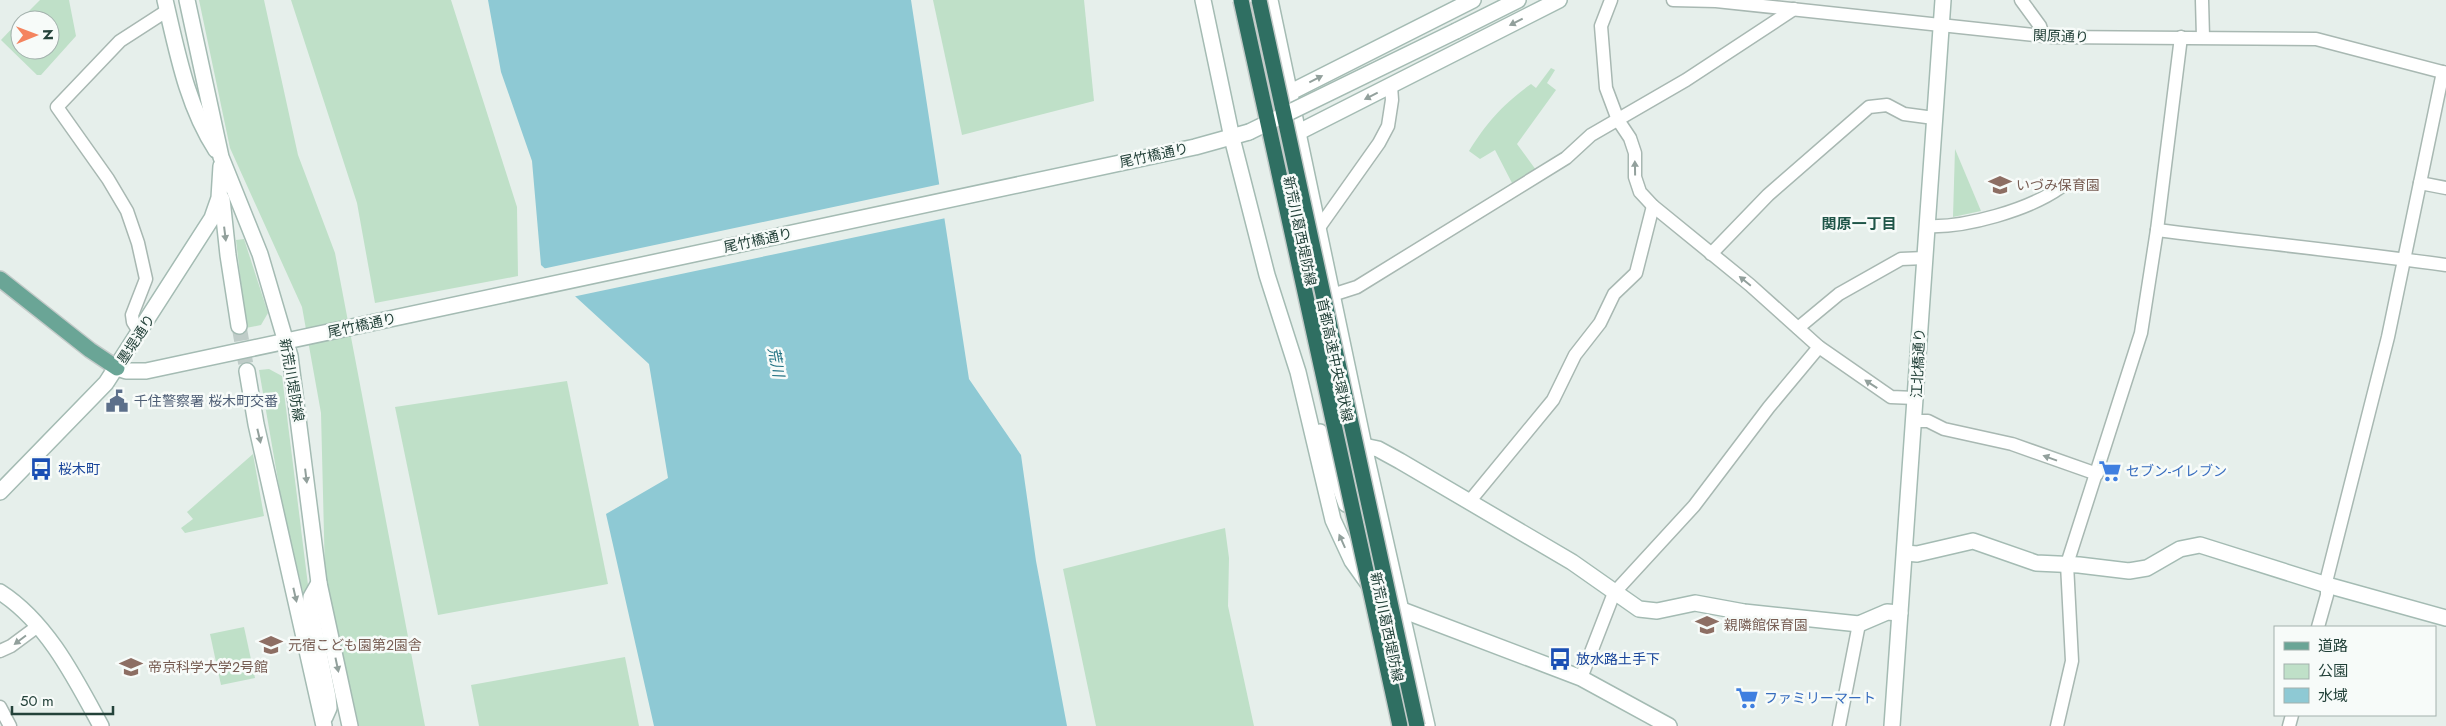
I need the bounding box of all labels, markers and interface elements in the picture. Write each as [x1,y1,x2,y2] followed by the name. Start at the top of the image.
[10,10,60,60] north arrow
[1508,18,1523,26] one-way arrow
[2033,25,2089,47] street label: 関原通り
[38,29,58,41] text: N
[1309,75,1323,83] one-way arrow
[1364,92,1378,100] one-way arrow
[1118,138,1190,172] street label: 尾竹橋通り
[1631,160,1639,176] one-way arrow
[1987,172,2013,198] school or university icon: いづみ保育園
[1279,174,1321,288] street label: 新荒川葛西堤防線
[2016,175,2100,195] place label: いづみ保育園
[1821,213,1897,235] district label: 関原一丁目
[722,223,794,257] street label: 尾竹橋通り
[221,226,229,242] one-way arrow
[1739,276,1752,287] one-way arrow
[1312,296,1358,424] street label: 首都高速中央環状線
[326,308,398,342] street label: 尾竹橋通り
[112,310,160,368] street label: 墨堤通り
[1906,328,1930,398] street label: 江北橋通り
[275,337,309,423] street label: 新荒川堤防線
[762,345,790,381] water label: 荒川
[1864,379,1877,388] one-way arrow
[104,388,130,414] public building icon: 千住警察署 桜木町交番
[134,391,278,411] place label: 千住警察署 桜木町交番
[255,429,263,444] one-way arrow
[2043,454,2058,461] one-way arrow
[28,456,54,482] bus stop icon: 桜木町
[2097,458,2123,484] supermarket icon: セブン-イレブン
[58,459,100,479] place label: 桜木町
[2126,461,2227,481] place label: セブン-イレブン
[302,468,310,484] one-way arrow
[1338,534,1346,548] one-way arrow
[1366,570,1408,684] street label: 新荒川葛西堤防線
[291,587,299,603] one-way arrow
[1694,612,1720,638] school or university icon: 親隣館保育園
[1724,615,1808,635] place label: 親隣館保育園
[2274,626,2436,716] legend
[258,632,284,658] school or university icon: 元宿こども園第２園舎
[14,634,27,645] one-way arrow
[288,635,422,655] place label: 元宿こども園第２園舎
[2318,635,2348,657] text: 道路
[1547,646,1573,672] bus stop icon: 放水路土手下
[1576,649,1660,669] place label: 放水路土手下
[118,654,144,680] school or university icon: 帝京科学大学２号館
[148,657,268,677] place label: 帝京科学大学２号館
[333,658,341,674] one-way arrow
[2318,660,2348,682] text: 公園
[12,684,114,716] scale bar
[1734,685,1760,711] supermarket icon: ファミリーマート
[2318,685,2348,707] text: 水域
[1764,688,1876,708] place label: ファミリーマート
[20,690,54,712] text: 50 m

